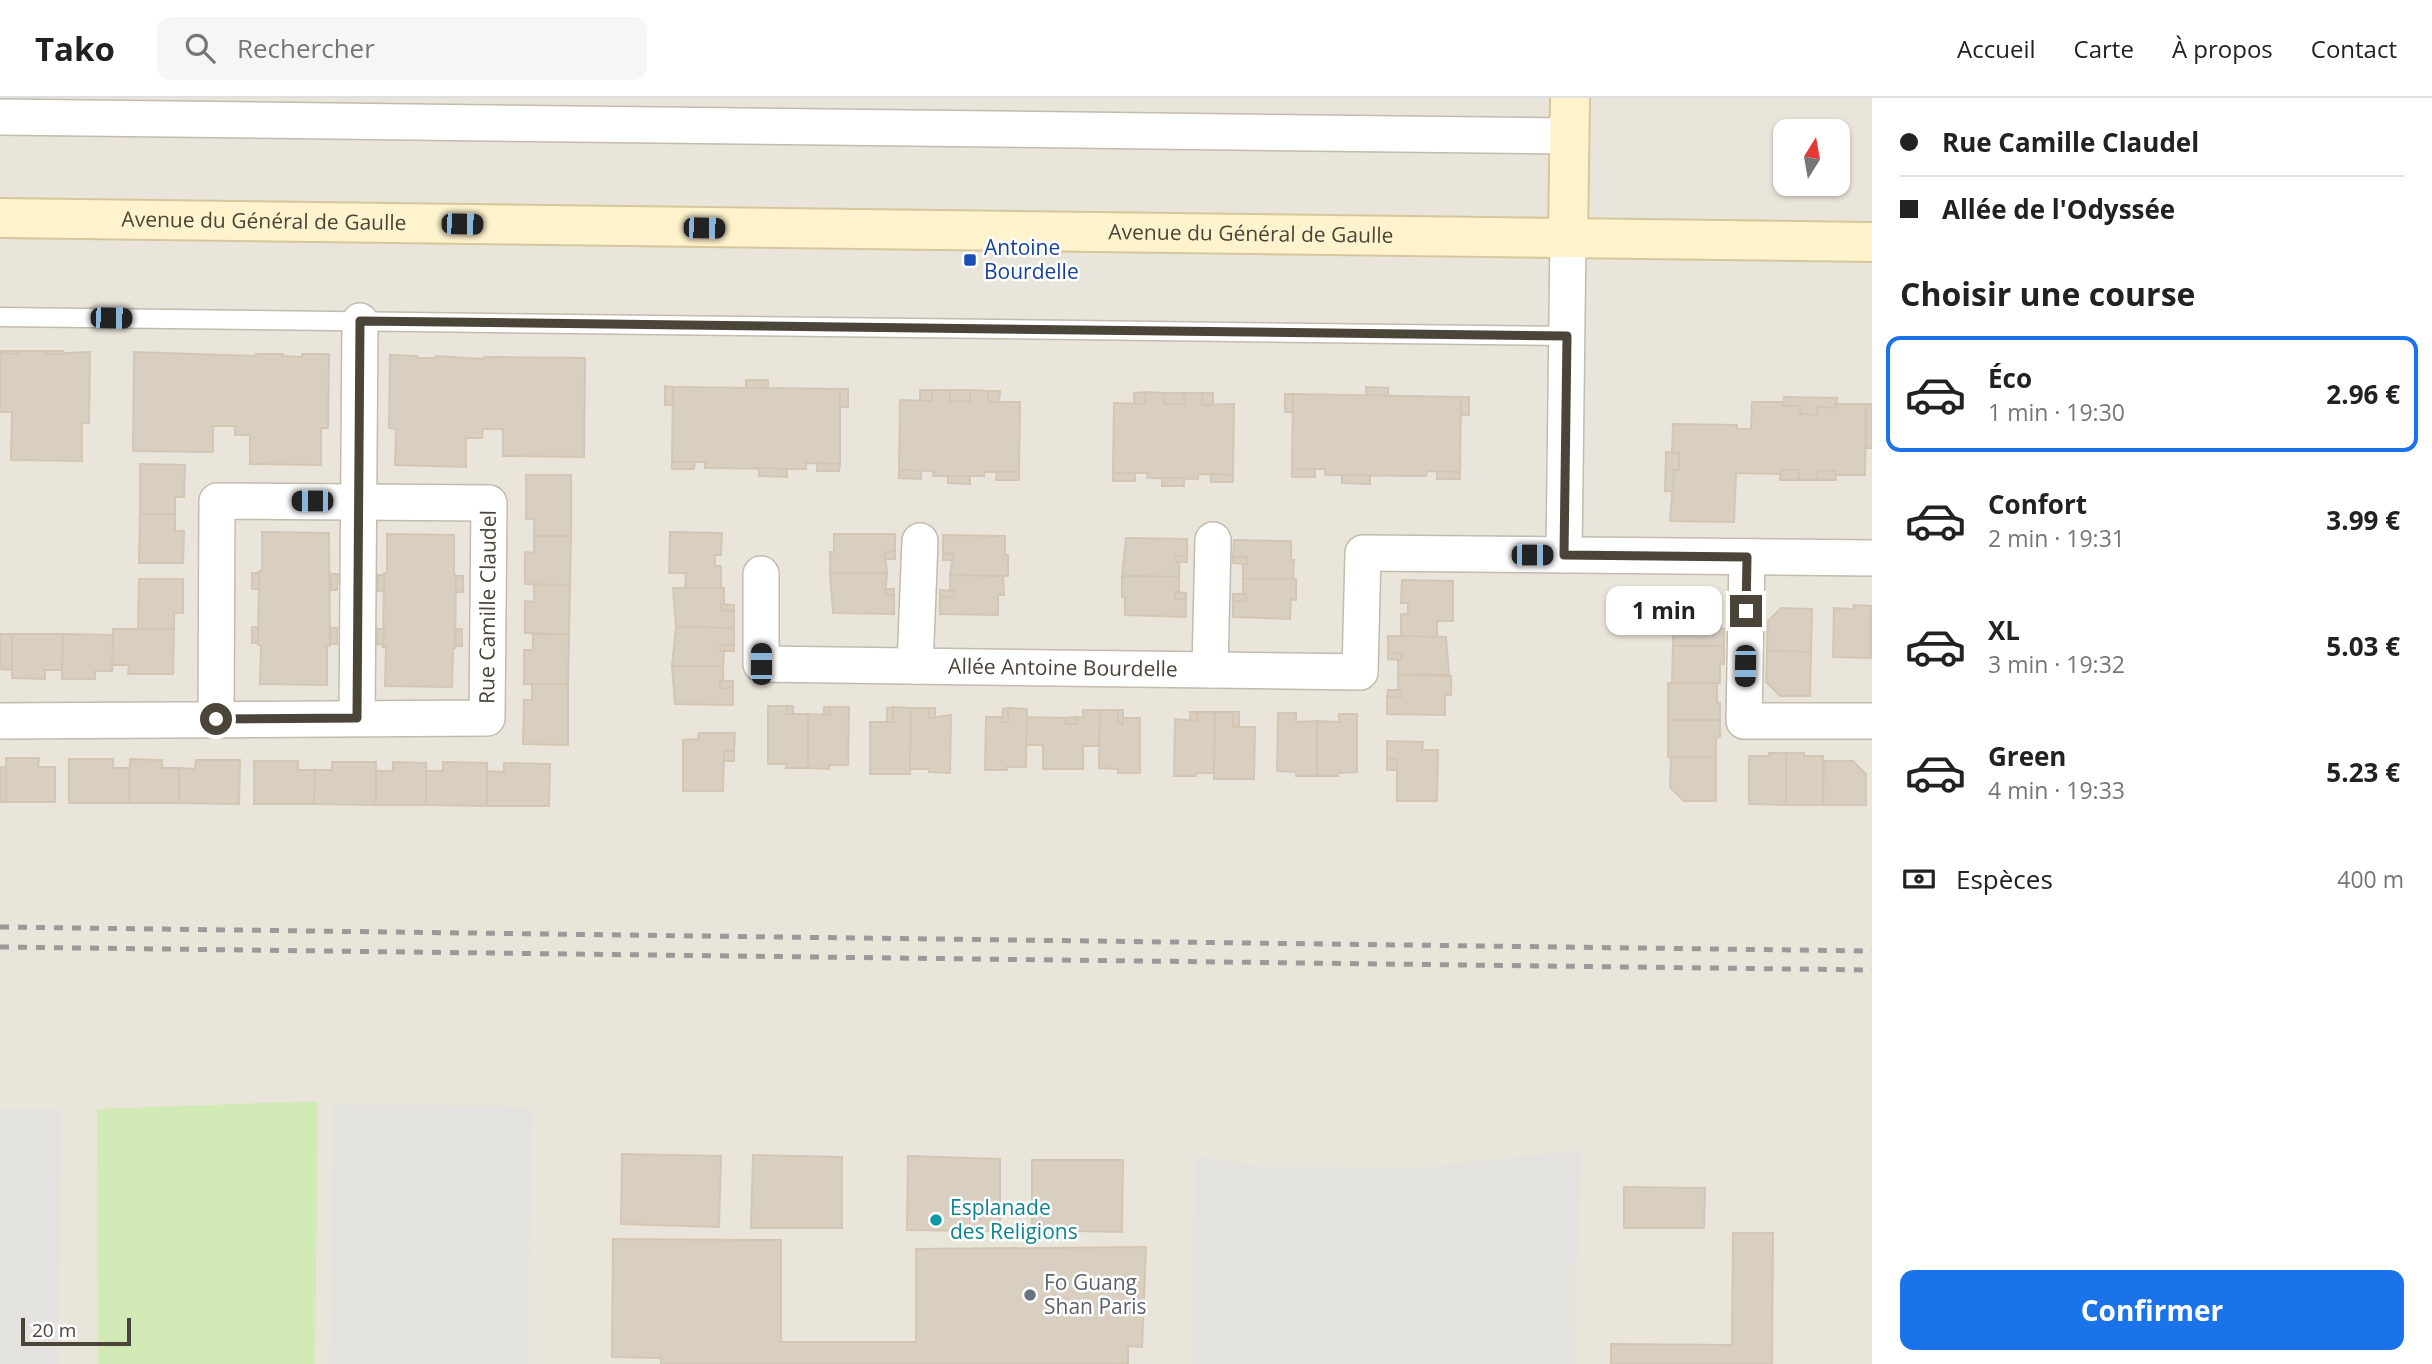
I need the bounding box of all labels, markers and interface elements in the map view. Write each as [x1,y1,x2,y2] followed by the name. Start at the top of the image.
[157,17,647,80] search box
[35,26,115,71] text: Tako
[181,29,219,67] icon: search
[237,30,375,66] text: Rechercher
[1957,32,2036,65] text: Accueil
[2074,32,2134,65] text: Carte
[2172,32,2273,65] text: À propos
[2311,32,2397,65] text: Contact
[1773,119,1850,196] north arrow
[1773,119,1850,196] map controls
[1942,124,2199,160] text: Rue Camille Claudel
[1942,191,2175,227] text: Allée de l'Odyssée
[121,205,407,236] street label: Avenue du Général de Gaulle
[441,213,484,235] car
[683,217,726,239] car
[1108,217,1394,249] street label: Avenue du Général de Gaulle
[984,233,1079,285] place label: Antoine Bourdelle
[962,252,978,268] marker: Antoine Bourdelle
[1900,272,2195,315] text: Choisir une course
[90,307,133,329] car
[1988,360,2032,396] text: Éco
[1904,363,1967,426] icon: car
[2326,376,2400,412] text: 2.96 €
[1988,396,2125,428] text: 1 min · 19:30
[1988,486,2087,522] text: Confort
[1904,489,1967,552] icon: car
[292,491,334,512] car
[2326,502,2400,538] text: 3.99 €
[472,510,502,704] street label: Rue Camille Claudel
[1988,522,2125,554] text: 2 min · 19:31
[1512,545,1554,566] car
[1606,587,1722,636] callout: 1 min
[1632,594,1696,626] text: 1 min
[1730,595,1762,627] route end
[1988,612,2020,648] text: XL
[1904,615,1967,678] icon: car
[2326,628,2400,664] text: 5.03 €
[751,643,772,685] car
[1735,645,1756,687] car
[1988,648,2125,680] text: 3 min · 19:32
[948,652,1178,683] street label: Allée Antoine Bourdelle
[200,703,232,735] route start
[1988,738,2066,774] text: Green
[1904,741,1967,804] icon: car
[2326,754,2400,790] text: 5.23 €
[1988,774,2125,806] text: 4 min · 19:33
[1900,860,1938,898] icon: cash
[1956,861,2053,897] text: Espèces
[2337,863,2404,895] text: 400 m
[950,1193,1078,1245] place label: Esplanade des Religions
[928,1212,944,1228] marker: Esplanade des Religions
[1044,1268,1147,1320] place label: Fo Guang Shan Paris
[1900,1270,2404,1350] button: Confirmer
[1022,1287,1038,1303] marker: Fo Guang Shan Paris
[21,1315,131,1347] scale bar
[32,1317,76,1343] text: 20 m

